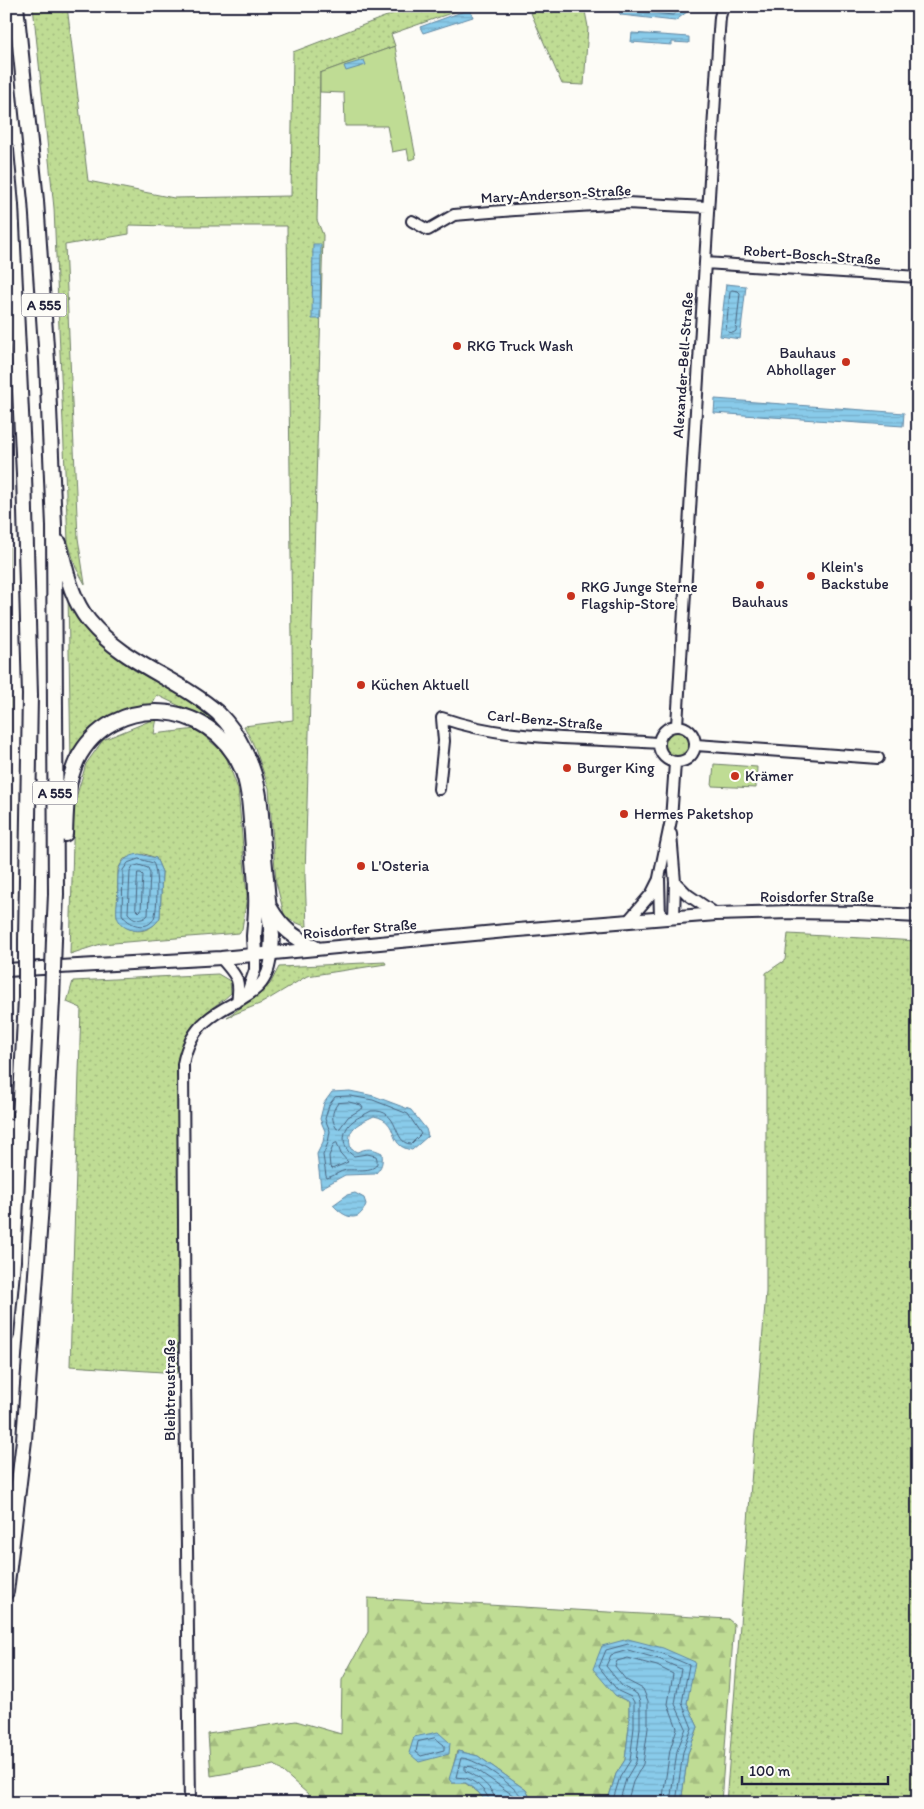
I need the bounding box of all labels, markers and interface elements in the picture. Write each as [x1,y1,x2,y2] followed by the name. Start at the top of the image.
[480,181,632,207] street label: Mary-Anderson-Straße
[743,241,881,269] street label: Robert-Bosch-Straße
[669,291,697,439] street label: Alexander-Bell-Straße
[22,294,66,316] road number: A 555
[467,337,574,355] place label: RKG Truck Wash
[451,340,463,352] marker: RKG Truck Wash
[767,344,836,379] place label: Bauhaus Abhollager
[840,356,852,368] marker: Bauhaus Abhollager
[821,558,889,593] place label: Klein's Backstube
[805,570,817,582] marker: Klein's Backstube
[581,578,698,613] place label: RKG Junge Sterne Flagship-Store
[754,579,766,591] marker: Bauhaus
[565,590,577,602] marker: RKG Junge Sterne Flagship-Store
[732,593,789,611] place label: Bauhaus
[371,676,470,694] place label: Küchen Aktuell
[355,679,367,691] marker: Küchen Aktuell
[486,706,604,734] street label: Carl-Benz-Straße
[577,759,655,777] place label: Burger King
[561,762,573,774] marker: Burger King
[745,767,793,785] place label: Krämer
[729,770,741,782] marker: Krämer
[32,781,78,804] road number: A 555
[634,805,753,823] place label: Hermes Paketshop
[618,808,630,820] marker: Hermes Paketshop
[371,857,429,875] place label: L'Osteria
[355,860,367,872] marker: L'Osteria
[760,888,874,906] street label: Roisdorfer Straße
[302,915,418,943] street label: Roisdorfer Straße
[161,1339,179,1441] street label: Bleibtreustraße
[742,1754,888,1786] scale bar
[749,1762,791,1780] text: 100 m

